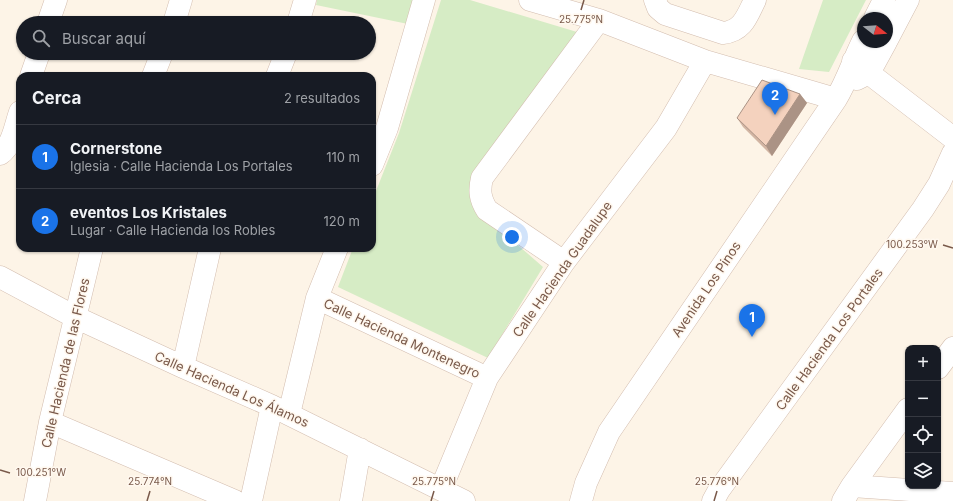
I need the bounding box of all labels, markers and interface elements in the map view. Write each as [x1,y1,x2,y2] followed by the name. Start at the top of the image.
[857,12,893,48] north arrow
[559,13,603,25] text: 25.775°N
[16,16,376,60] search box
[30,27,52,49] icon: search
[62,29,146,48] text: Buscar aquí
[762,82,788,115] pin: 2
[32,88,81,108] text: Cerca
[284,90,360,106] text: 2 resultados
[70,139,162,158] text: Cornerstone
[42,149,48,165] text: 1
[326,149,360,165] text: 110 m
[70,158,293,174] text: Iglesia · Calle Hacienda Los Portales
[509,198,615,340] street label: Calle Hacienda Guadalupe
[70,203,227,222] text: eventos Los Kristales
[41,213,49,229] text: 2
[324,213,360,229] text: 120 m
[70,222,275,238] text: Lugar · Calle Hacienda los Robles
[502,227,522,247] your location
[668,238,744,340] street label: Avenida Los Pinos
[886,238,938,250] text: 100.253°W
[772,265,886,413] street label: Calle Hacienda Los Portales
[38,276,92,450] street label: Calle Hacienda de las Flores
[321,295,483,381] street label: Calle Hacienda Montenegro
[739,304,765,337] pin: 1
[905,345,941,489] map controls
[905,345,941,381] button: +
[152,348,312,430] street label: Calle Hacienda Los Álamos
[905,381,941,417] button: −
[905,417,941,453] button: locate
[905,453,941,489] button: layers
[16,466,66,478] text: 100.251°W
[128,475,172,487] text: 25.774°N
[412,475,456,487] text: 25.775°N
[695,475,739,487] text: 25.776°N

